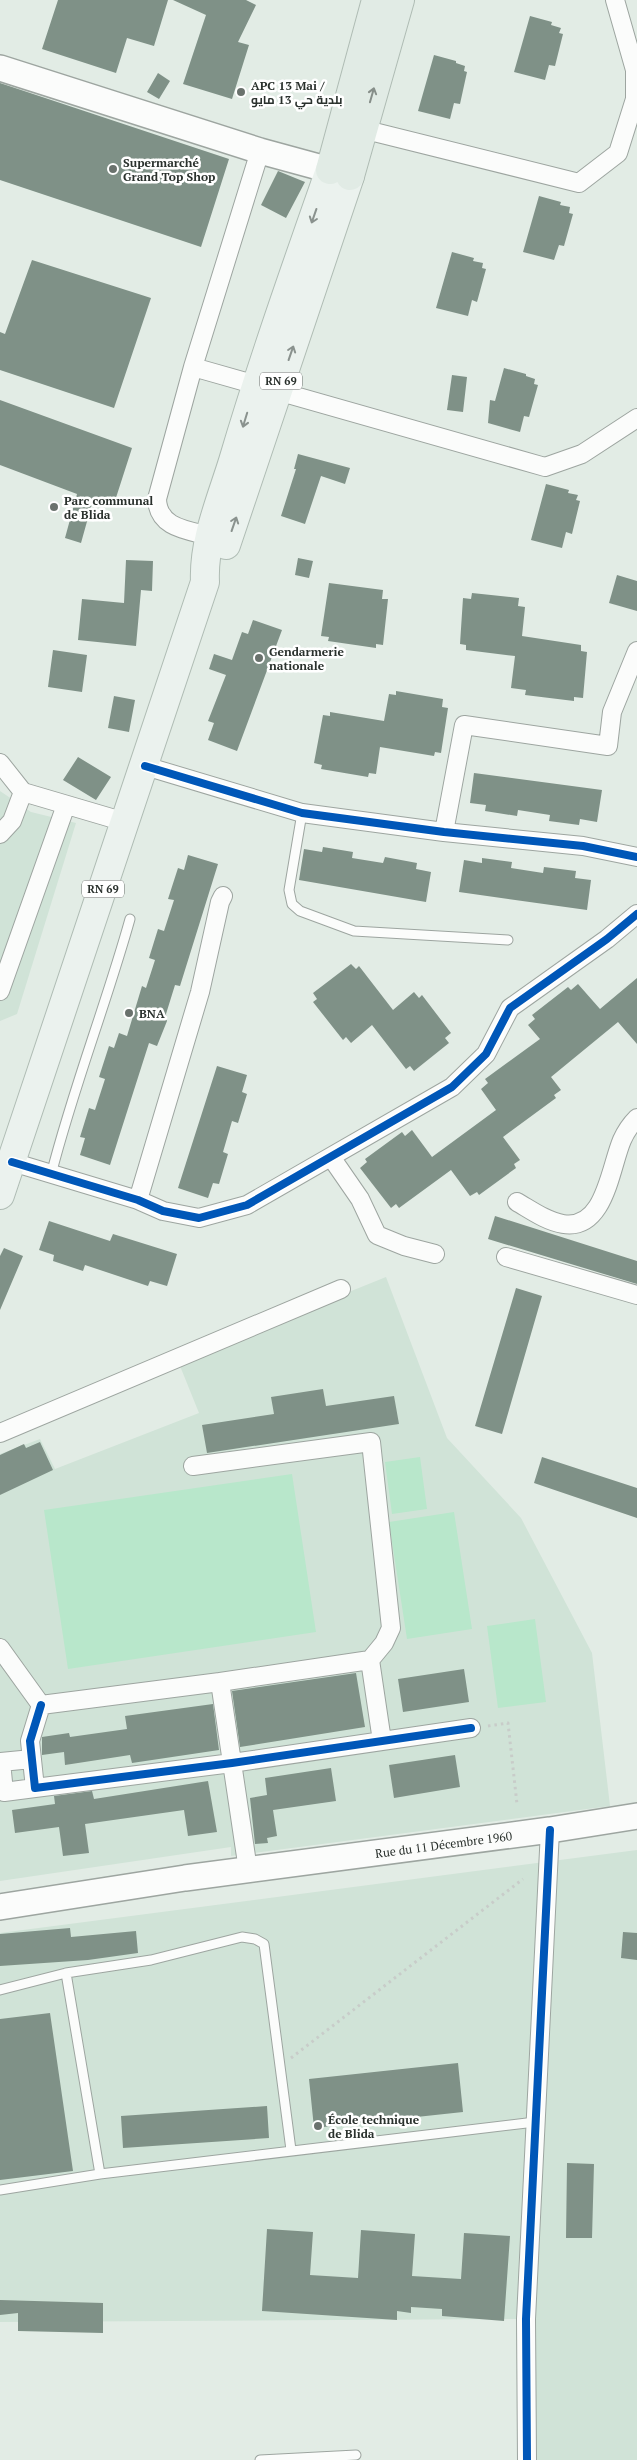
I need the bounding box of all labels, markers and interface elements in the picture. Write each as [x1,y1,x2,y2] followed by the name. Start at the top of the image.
[251,78,343,110] place label: APC 13 Mai / بلدية حي 13 مايو
[235,86,247,98] marker: APC 13 Mai / بلدية حي 13 مايو
[368,87,378,103] one-way arrow
[123,155,215,184] place label: Supermarché Grand Top Shop
[107,163,119,175] marker: Supermarché Grand Top Shop
[309,208,318,223] one-way arrow
[287,346,296,361] one-way arrow
[260,372,302,390] road number: RN 69
[240,412,250,428] one-way arrow
[64,493,153,522] place label: Parc communal de Blida
[48,501,60,513] marker: Parc communal de Blida
[229,516,239,532] one-way arrow
[269,644,344,673] place label: Gendarmerie nationale
[253,652,265,664] marker: Gendarmerie nationale
[82,881,124,898] road number: RN 69
[139,1006,165,1021] place label: BNA
[123,1007,135,1019] marker: BNA
[374,1828,513,1860] street label: Rue du 11 Décembre 1960
[328,2112,420,2141] place label: École technique de Blida
[312,2120,324,2132] marker: École technique de Blida

